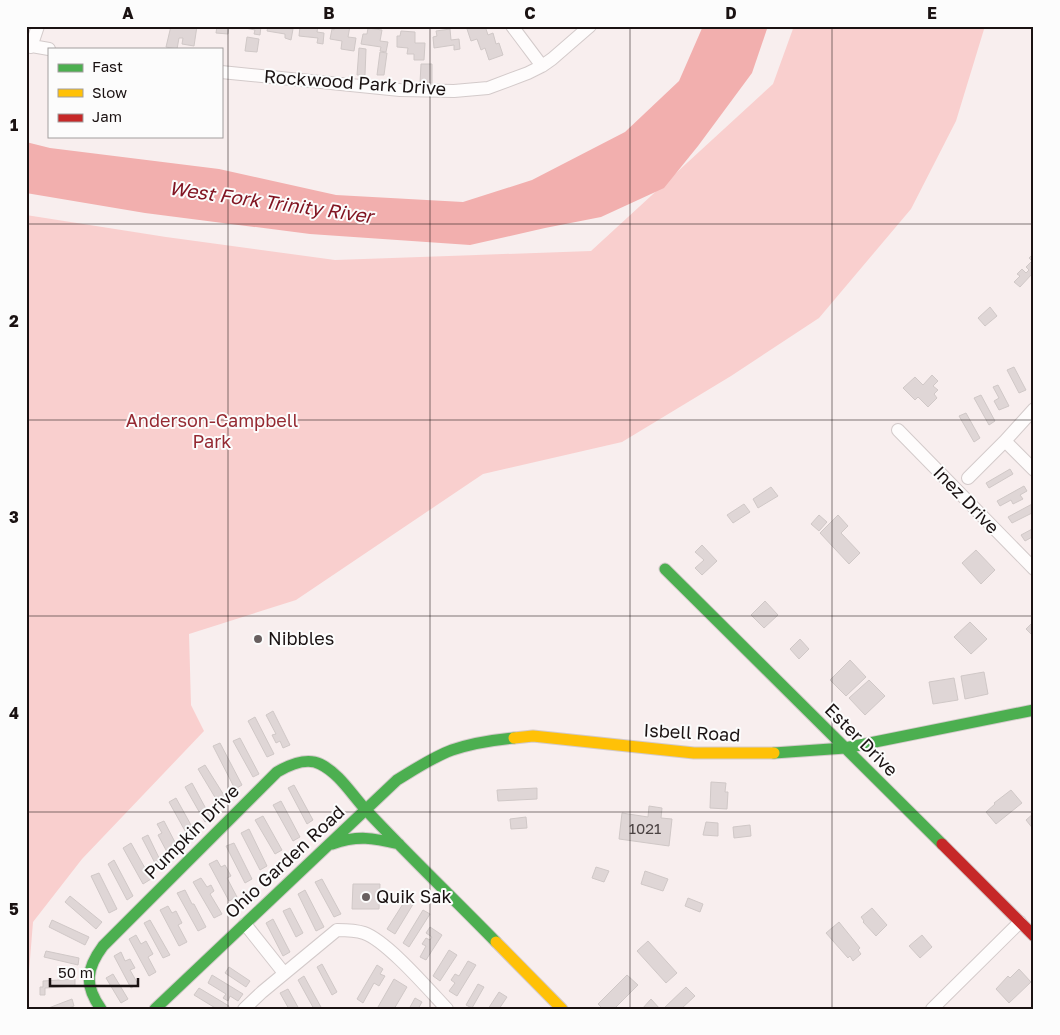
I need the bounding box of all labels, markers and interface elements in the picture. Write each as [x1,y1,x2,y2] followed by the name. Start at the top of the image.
[122,3,134,23] text: A
[323,3,335,23] text: B
[524,3,536,23] text: C
[725,3,737,23] text: D
[927,3,937,23] text: E
[48,48,222,138] legend
[92,57,123,75] text: Fast
[263,65,447,99] street label: Rockwood Park Drive
[92,83,127,101] text: Slow
[92,107,122,125] text: Jam
[10,115,18,135] text: 1
[168,176,377,228] water label: West Fork Trinity River
[9,311,19,331] text: 2
[126,409,298,452] park label: Anderson-Campbell Park
[929,461,1004,538] street label: Inez Drive
[9,507,19,527] text: 3
[268,627,334,649] place label: Nibbles
[252,633,264,645] marker: Nibbles
[821,698,903,780] street label: Ester Drive
[9,703,19,723] text: 4
[643,718,741,746] street label: Isbell Road
[139,779,243,883] street label: Pumpkin Drive
[220,800,349,922] street label: Ohio Garden Road
[629,819,661,837] house number: 1021
[376,885,452,907] place label: Quik Sak
[360,891,372,903] marker: Quik Sak
[9,899,19,919] text: 5
[50,955,138,987] scale bar
[58,963,93,981] text: 50 m

